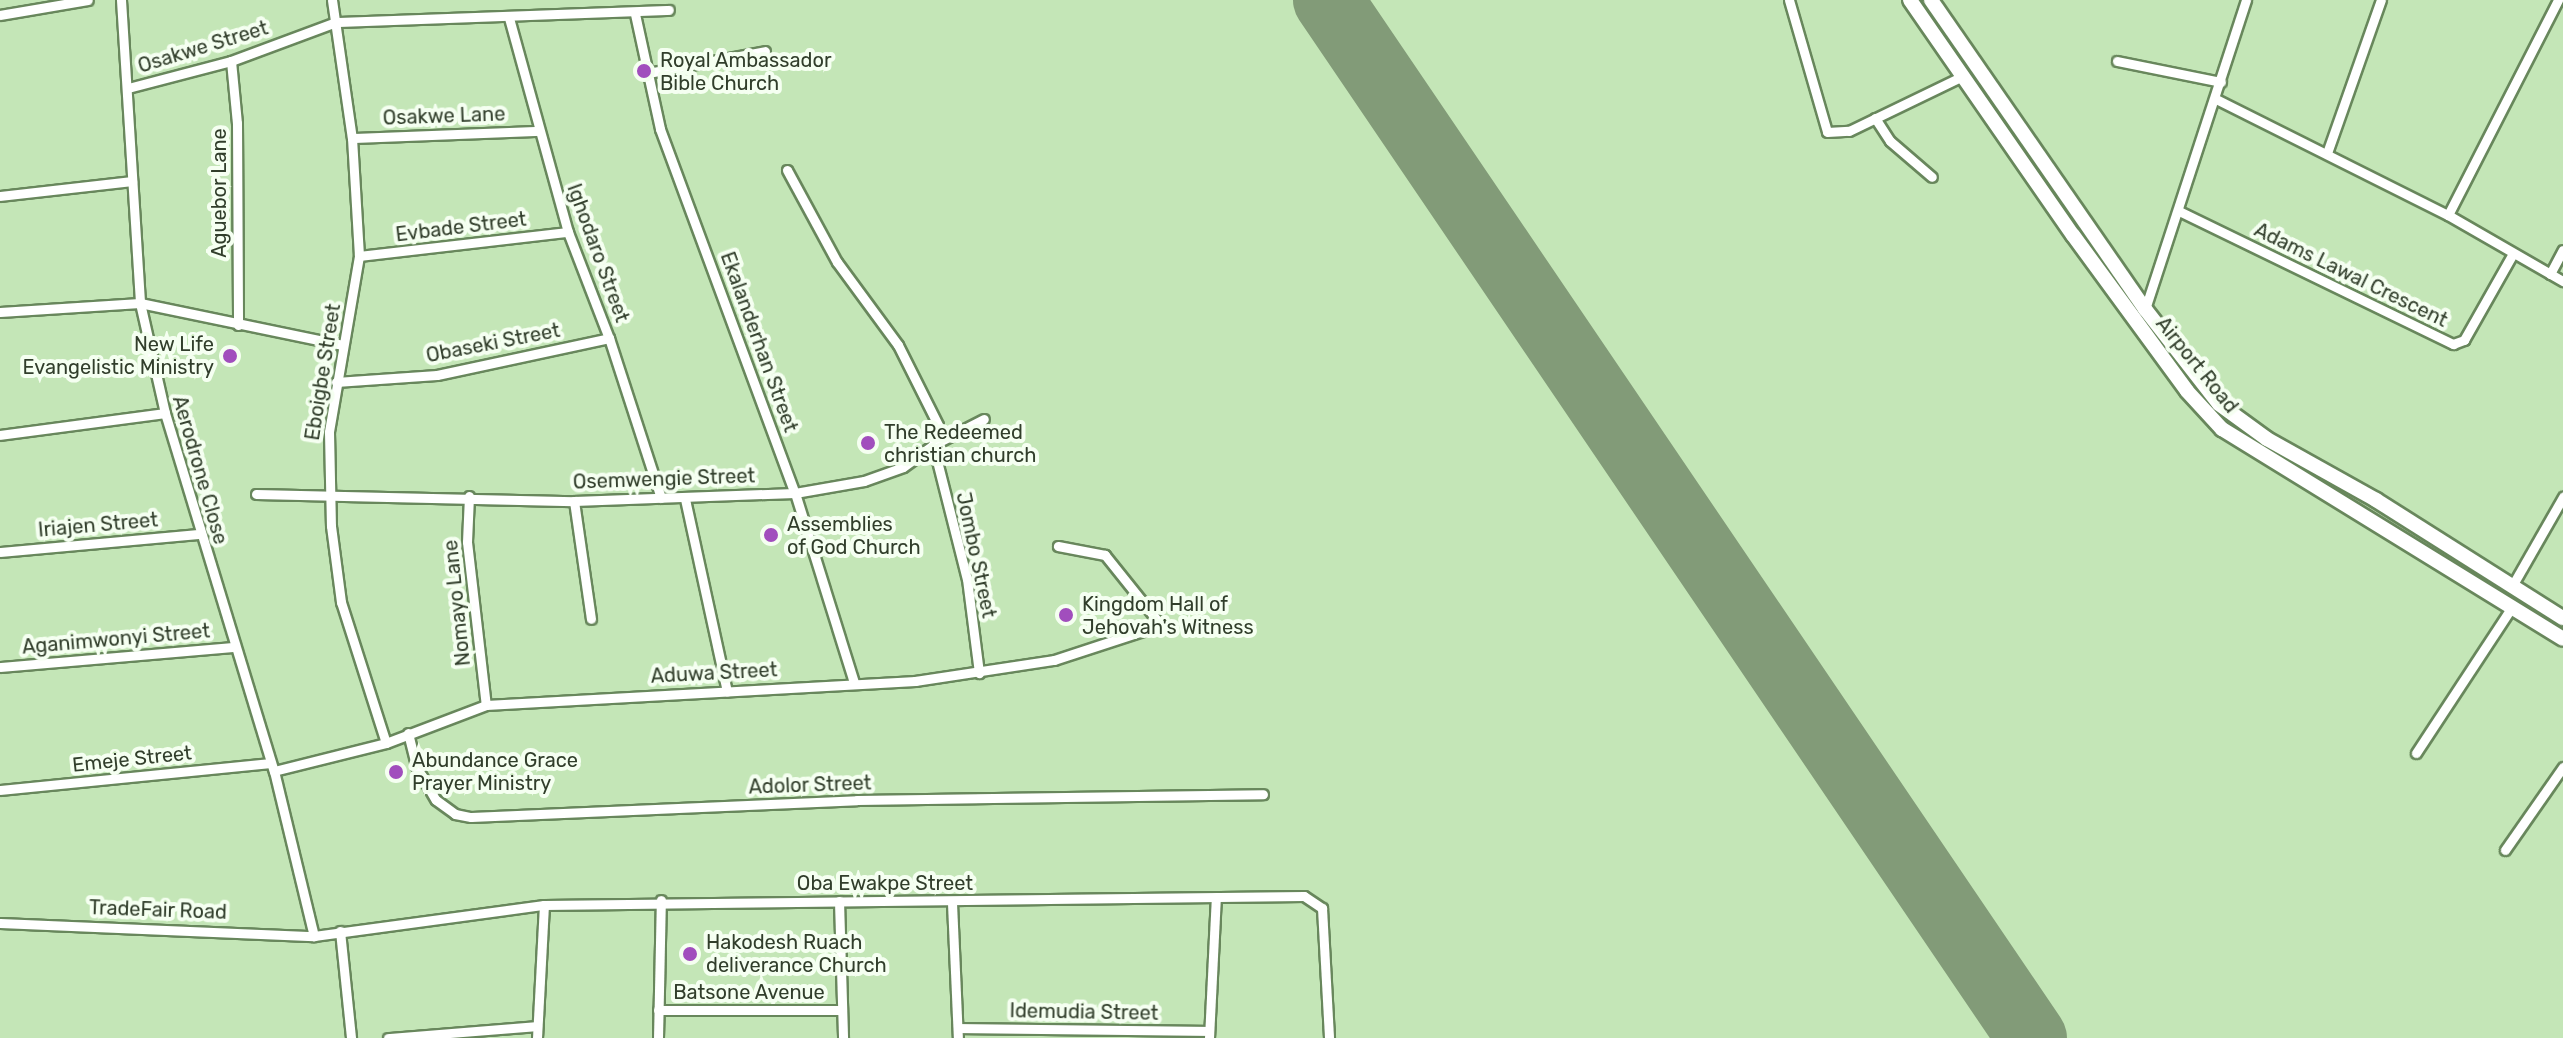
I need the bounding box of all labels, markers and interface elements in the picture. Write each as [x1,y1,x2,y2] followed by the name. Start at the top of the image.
[135,16,271,78] street label: Osakwe Street
[660,48,832,95] place label: Royal Ambassador Bible Church
[635,62,653,80] marker: Royal Ambassador Bible Church
[382,102,506,130] street label: Osakwe Lane
[207,128,231,258] street label: Aguebor Lane
[562,180,634,326] street label: Ighodaro Street
[394,207,528,247] street label: Evbade Street
[2250,218,2452,332] street label: Adams Lawal Crescent
[715,249,803,435] street label: Ekalanderhan Street
[300,302,346,442] street label: Eboigbe Street
[2151,312,2243,418] street label: Airport Road
[424,318,562,368] street label: Obaseki Street
[22,332,214,379] place label: New Life Evangelistic Ministry
[221,347,239,365] marker: New Life Evangelistic Ministry
[167,393,233,547] street label: Aerodrone Close
[884,420,1036,467] place label: The Redeemed christian church
[859,434,877,452] marker: The Redeemed christian church
[572,464,756,494] street label: Osemwengie Street
[951,490,1001,620] street label: Jombo Street
[37,508,159,542] street label: Iriajen Street
[787,512,921,559] place label: Assemblies of God Church
[762,526,780,544] marker: Assemblies of God Church
[438,539,476,667] street label: Nomayo Lane
[1082,592,1254,639] place label: Kingdom Hall of Jehovah's Witness
[1057,606,1075,624] marker: Kingdom Hall of Jehovah's Witness
[21,619,211,659] street label: Aganimwonyi Street
[650,658,778,688] street label: Aduwa Street
[71,741,193,777] street label: Emeje Street
[412,748,578,795] place label: Abundance Grace Prayer Ministry
[387,763,405,781] marker: Abundance Grace Prayer Ministry
[748,771,872,799] street label: Adolor Street
[797,871,973,895] street label: Oba Ewakpe Street
[88,896,228,924] street label: TradeFair Road
[706,930,887,977] place label: Hakodesh Ruach deliverance Church
[681,945,699,963] marker: Hakodesh Ruach deliverance Church
[673,980,825,1004] street label: Batsone Avenue
[1009,999,1159,1025] street label: Idemudia Street

